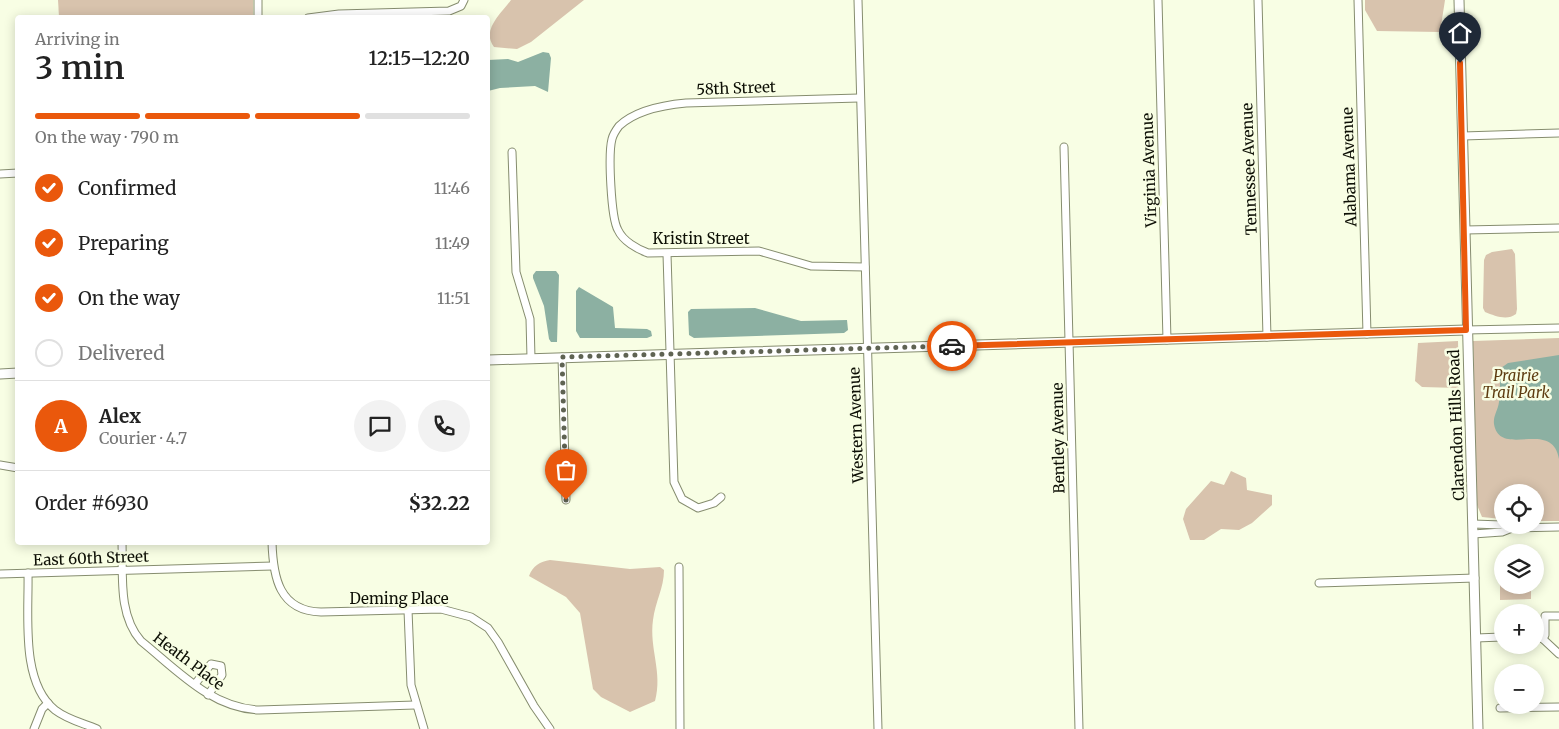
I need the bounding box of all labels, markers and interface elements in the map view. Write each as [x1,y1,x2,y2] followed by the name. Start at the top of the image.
[1439,12,1481,63] pin
[1446,19,1474,47] icon: home
[35,29,120,49] text: Arriving in
[369,46,470,70] text: 12:15–12:20
[35,48,125,88] text: 3 min
[696,77,776,99] street label: 58th Street
[1237,102,1261,236] street label: Tennessee Avenue
[1337,107,1361,228] street label: Alabama Avenue
[1138,112,1161,228] street label: Virginia Avenue
[35,127,179,147] text: On the way · 790 m
[35,174,63,202] icon: check
[78,176,176,200] text: Confirmed
[434,178,470,198] text: 11:46
[35,229,63,257] icon: check
[653,229,750,248] street label: Kristin Street
[78,231,169,255] text: Preparing
[435,233,470,253] text: 11:49
[35,284,63,312] icon: check
[78,286,180,310] text: On the way
[437,288,470,308] text: 11:51
[927,321,977,371] courier
[938,332,966,360] icon: car
[78,341,165,365] text: Delivered
[1444,349,1468,501] street label: Clarendon Hills Road
[1482,366,1550,402] park label: Prairie Trail Park
[844,367,868,484] street label: Western Avenue
[1048,382,1068,494] street label: Bentley Avenue
[354,400,406,452] button: chat
[418,400,470,452] button: phone
[99,404,141,428] text: Alex
[54,414,68,438] text: A
[99,428,187,448] text: Courier · 4.7
[545,449,587,500] pin
[552,456,580,484] icon: bag
[1494,484,1544,714] map controls
[1494,484,1544,534] button: locate
[35,491,149,515] text: Order #6930
[409,491,470,515] text: $32.22
[1494,544,1544,594] button: layers
[33,546,149,570] street label: East 60th Street
[349,589,449,608] street label: Deming Place
[1494,604,1544,654] button: +
[150,628,229,694] street label: Heath Place
[1494,664,1544,714] button: −

